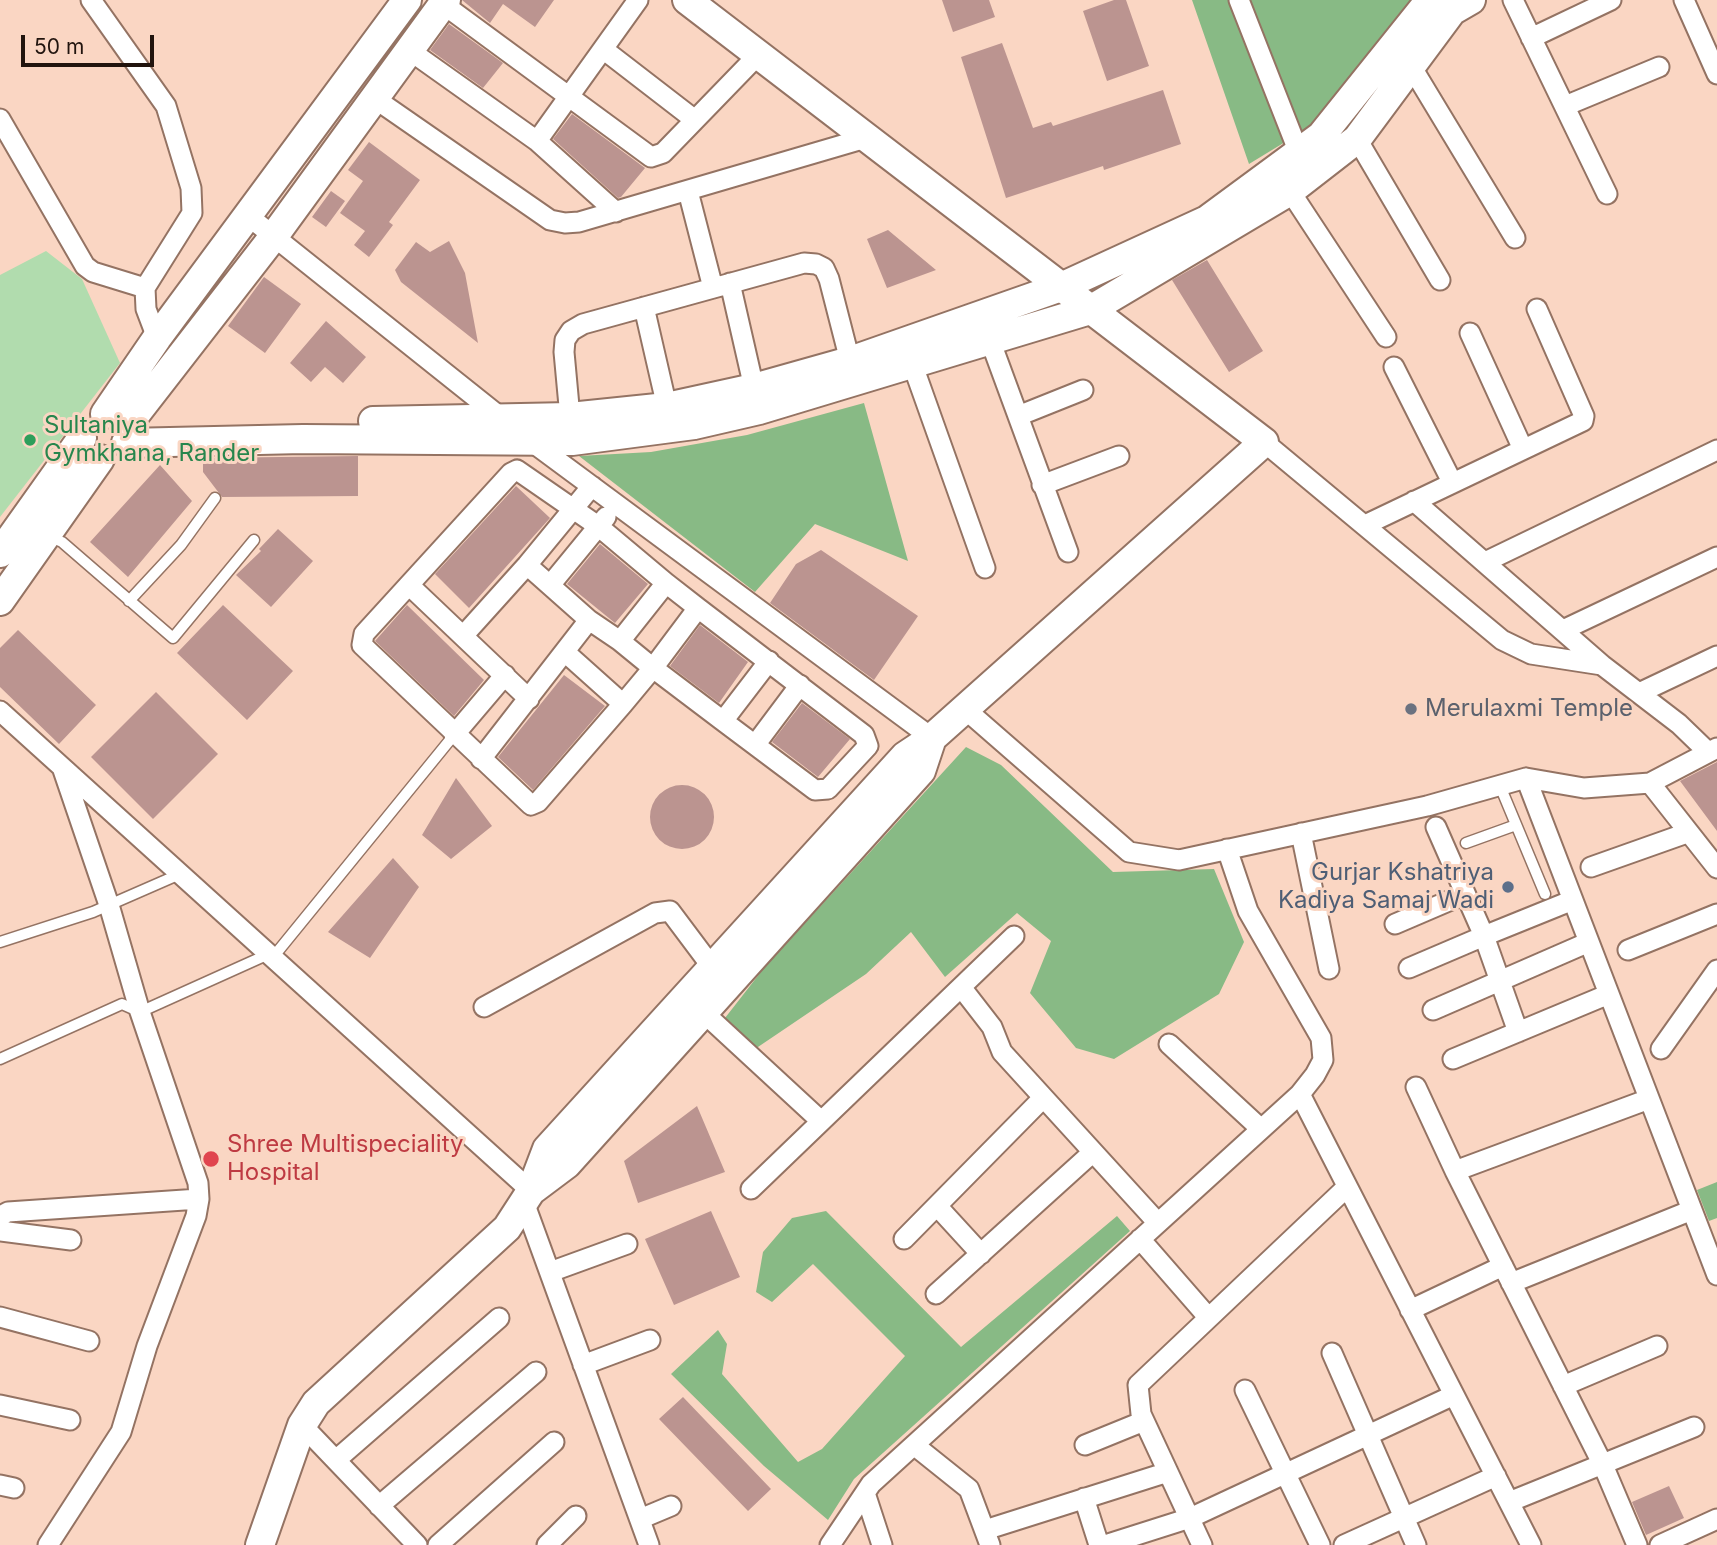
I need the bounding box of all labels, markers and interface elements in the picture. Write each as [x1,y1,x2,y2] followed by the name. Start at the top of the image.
[24,21,158,65] scale bar
[34,34,84,59] text: 50 m
[44,412,259,468] place label: Sultaniya Gymkhana, Rander
[22,432,38,448] marker: Sultaniya Gymkhana, Rander
[1425,695,1633,723] place label: Merulaxmi Temple
[1403,701,1419,717] marker: Merulaxmi Temple
[1278,859,1494,915] place label: Gurjar Kshatriya Kadiya Samaj Wadi
[1500,879,1516,895] marker: Gurjar Kshatriya Kadiya Samaj Wadi
[227,1131,463,1187] place label: Shree Multispeciality Hospital
[201,1149,221,1169] marker: Shree Multispeciality Hospital

